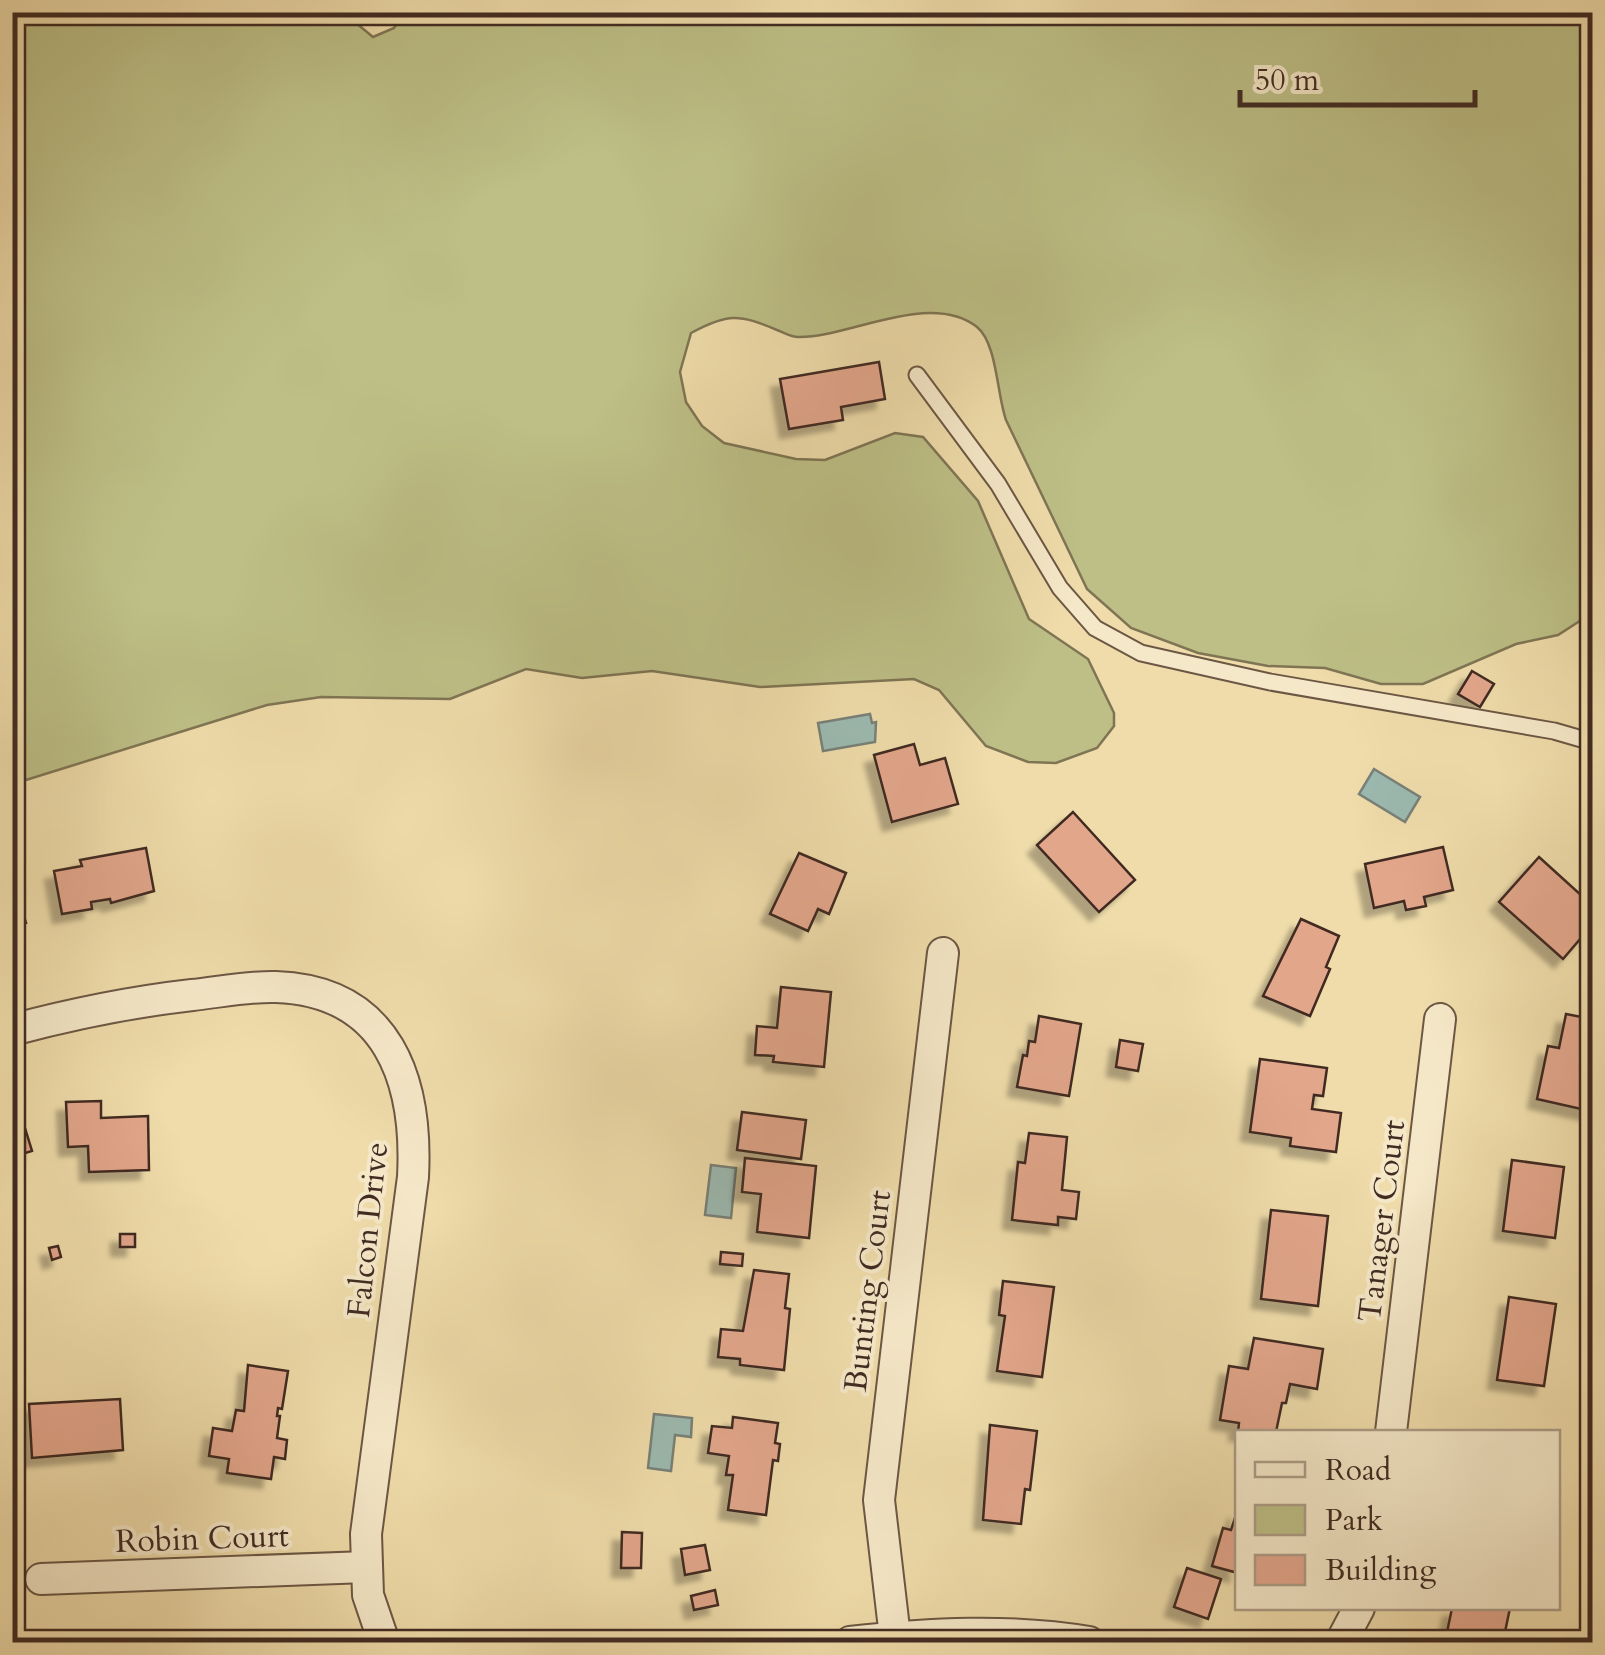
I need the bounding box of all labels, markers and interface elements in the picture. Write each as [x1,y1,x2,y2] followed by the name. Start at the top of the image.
[1240,45,1475,107] scale bar
[1255,60,1320,101] text: 50 m
[1348,1117,1416,1325] street label: Tanager Court
[337,1140,399,1320] street label: Falcon Drive
[834,1188,902,1394] street label: Bunting Court
[1235,1430,1560,1610] legend
[1325,1450,1391,1491] text: Road
[1325,1500,1383,1541] text: Park
[115,1514,289,1564] street label: Robin Court
[1325,1550,1436,1591] text: Building

